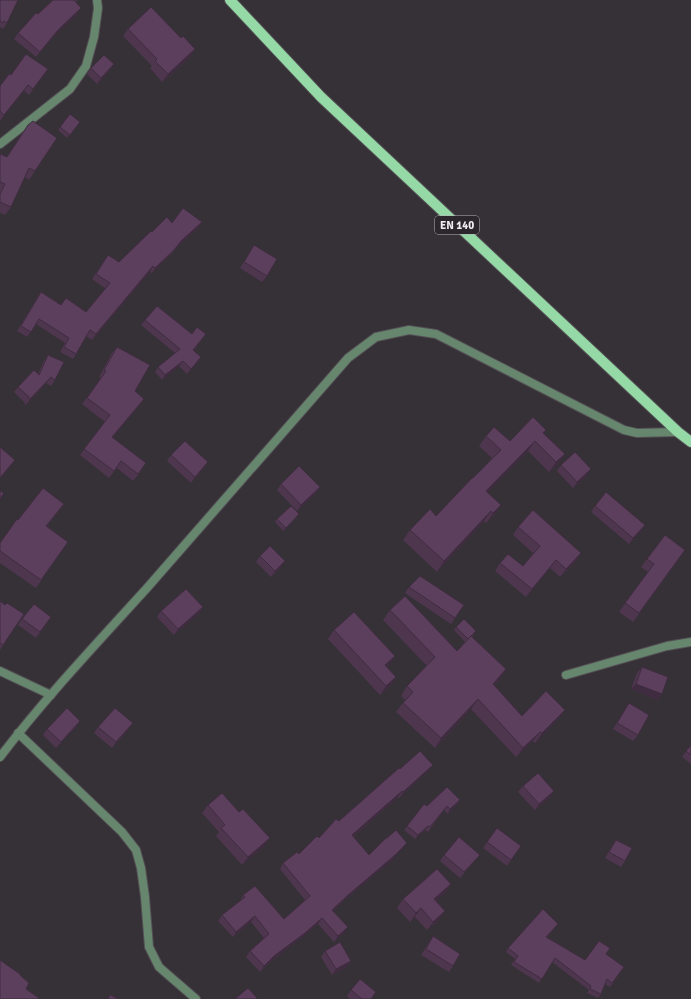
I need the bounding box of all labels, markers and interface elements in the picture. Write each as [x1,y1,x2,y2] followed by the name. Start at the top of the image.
[435,216,479,234] road number: EN 140

